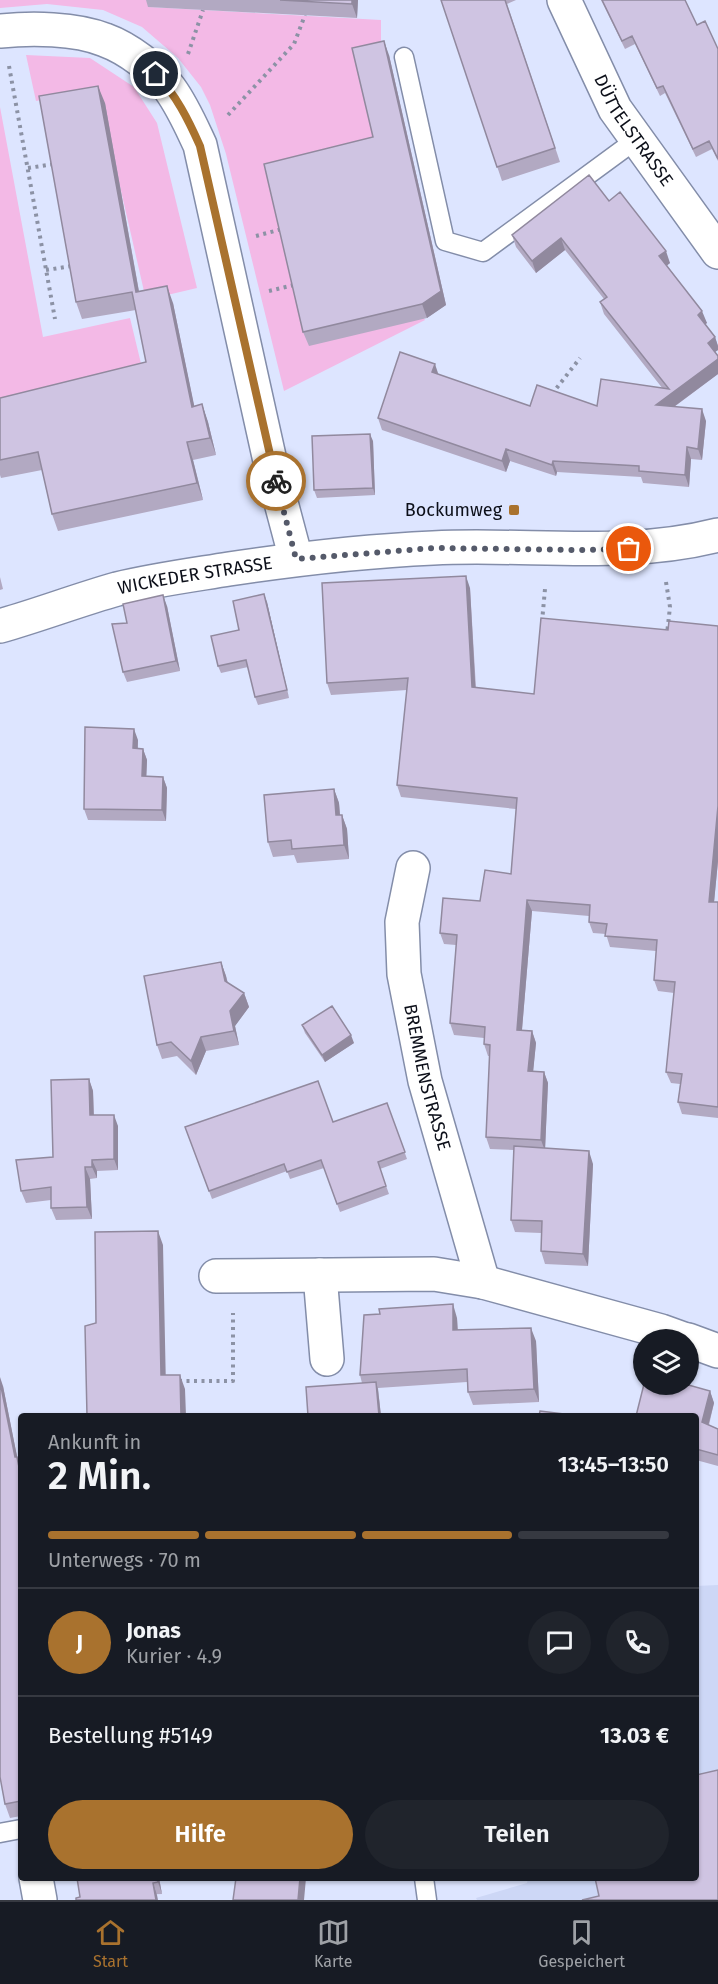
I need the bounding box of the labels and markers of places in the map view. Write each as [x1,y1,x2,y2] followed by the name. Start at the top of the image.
[130,48,181,99] pin
[405,499,503,521] place label: Bockumweg
[507,503,521,517] marker: Bockumweg
[603,523,654,574] pin

